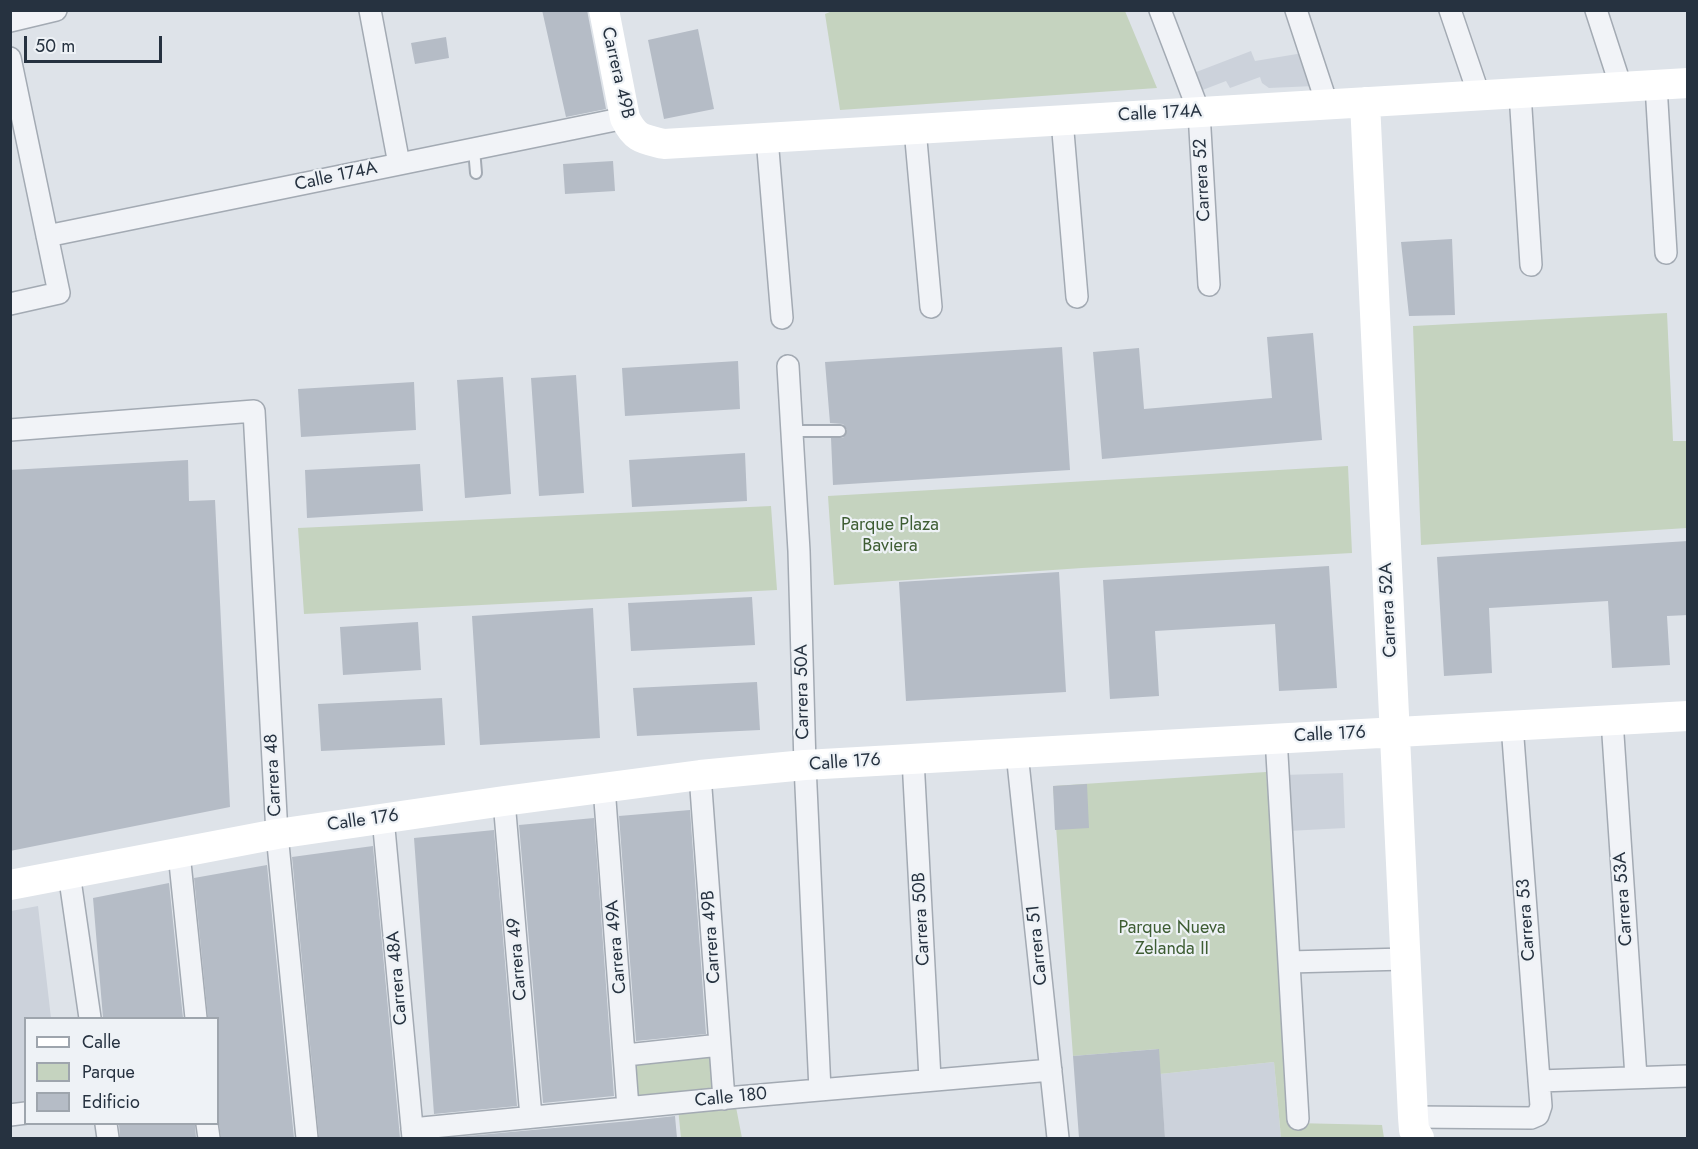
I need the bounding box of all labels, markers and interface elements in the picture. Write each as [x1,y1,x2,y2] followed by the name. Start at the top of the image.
[27,24,165,62] scale bar
[596,25,638,121] street label: Carrera 49B
[35,33,75,59] text: 50 m
[1118,101,1202,127] street label: Calle 174A
[1190,138,1216,222] street label: Carrera 52
[293,158,379,196] street label: Calle 174A
[841,515,939,558] park label: Parque Plaza Baviera
[1376,562,1402,658] street label: Carrera 52A
[791,644,815,740] street label: Carrera 50A
[1294,722,1366,748] street label: Calle 176
[261,733,287,817] street label: Carrera 48
[808,750,882,776] street label: Calle 176
[326,805,400,837] street label: Calle 176
[1610,851,1638,947] street label: Carrera 53A
[909,872,935,966] street label: Carrera 50B
[1513,878,1541,962] street label: Carrera 53
[698,890,726,984] street label: Carrera 49B
[602,899,632,995] street label: Carrera 49A
[1023,904,1053,986] street label: Carrera 51
[504,917,532,1001] street label: Carrera 49
[1118,918,1226,960] park label: Parque Nueva Zelanda II
[383,930,413,1026] street label: Carrera 48A
[24,1017,219,1125] legend
[82,1029,121,1055] text: Calle
[82,1059,135,1085] text: Parque
[694,1083,768,1113] street label: Calle 180
[82,1089,140,1115] text: Edificio

